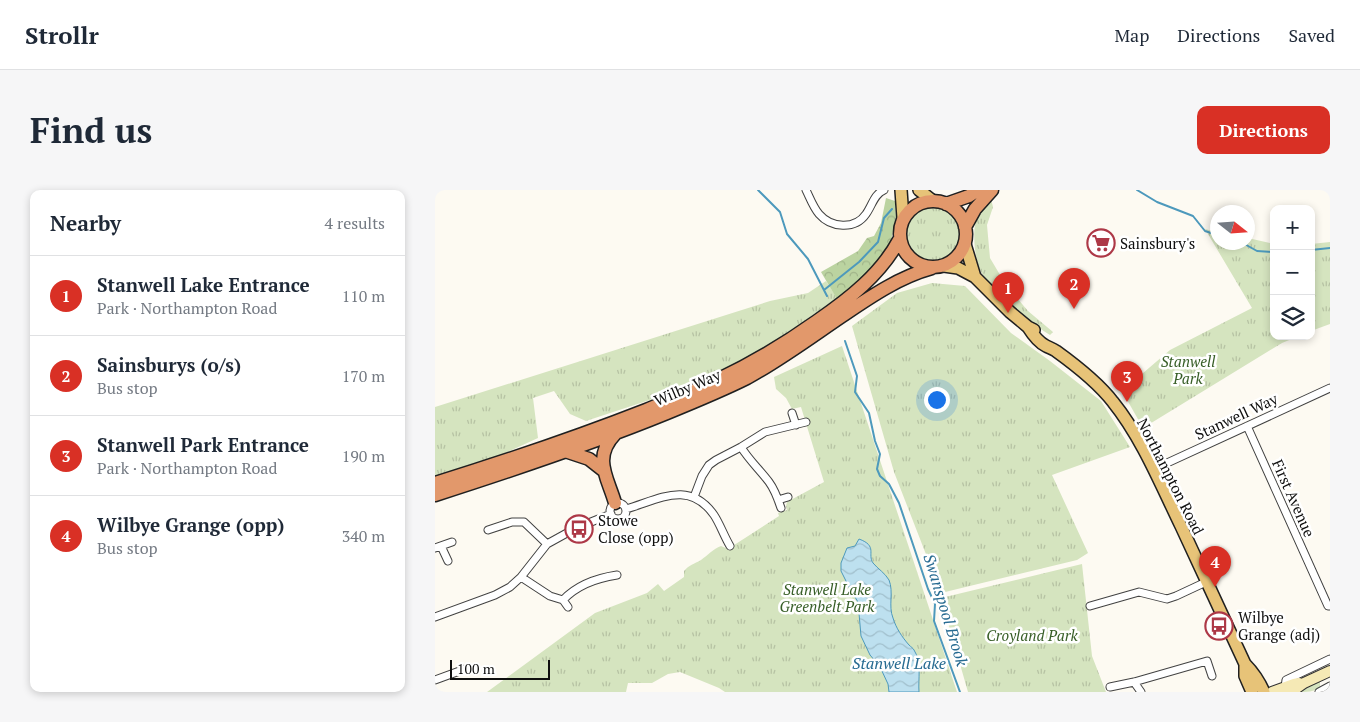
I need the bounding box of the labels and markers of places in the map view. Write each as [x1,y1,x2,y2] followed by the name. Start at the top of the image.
[1086,228,1116,258] supermarket icon: Sainsbury's
[1120,233,1195,253] place label: Sainsbury's
[1058,268,1090,309] pin: 2
[992,272,1024,313] pin: 1
[1111,361,1143,402] pin: 3
[598,510,674,547] place label: Stowe Close (opp)
[564,514,594,544] bus stop icon: Stowe Close (opp)
[1199,546,1231,587] pin: 4
[1238,607,1320,644] place label: Wilbye Grange (adj)
[1204,611,1234,641] bus stop icon: Wilbye Grange (adj)

